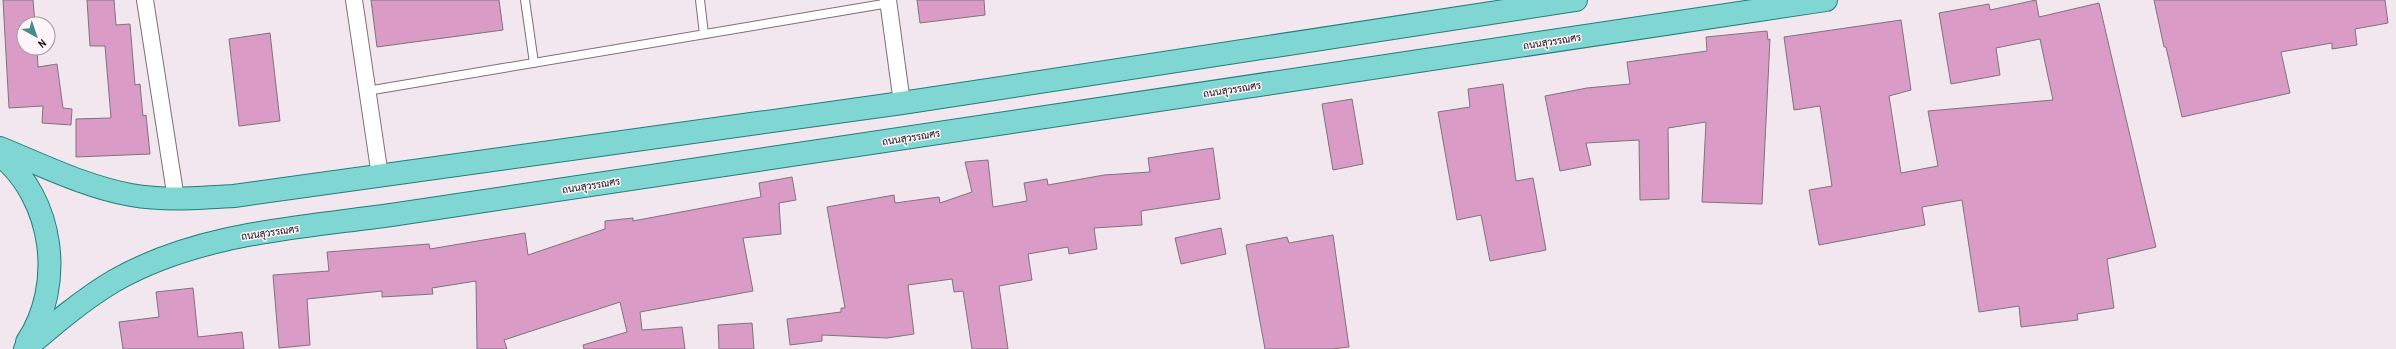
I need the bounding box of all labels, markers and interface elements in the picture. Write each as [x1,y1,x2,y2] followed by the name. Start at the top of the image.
[16,16,56,56] north arrow
[1522,30,1582,53] street label: ถนนสุวรรณศร
[35,36,49,51] text: N
[1202,78,1262,101] street label: ถนนสุวรรณศร
[881,126,941,149] street label: ถนนสุวรรณศร
[561,174,621,197] street label: ถนนสุวรรณศร
[240,222,300,244] street label: ถนนสุวรรณศร

